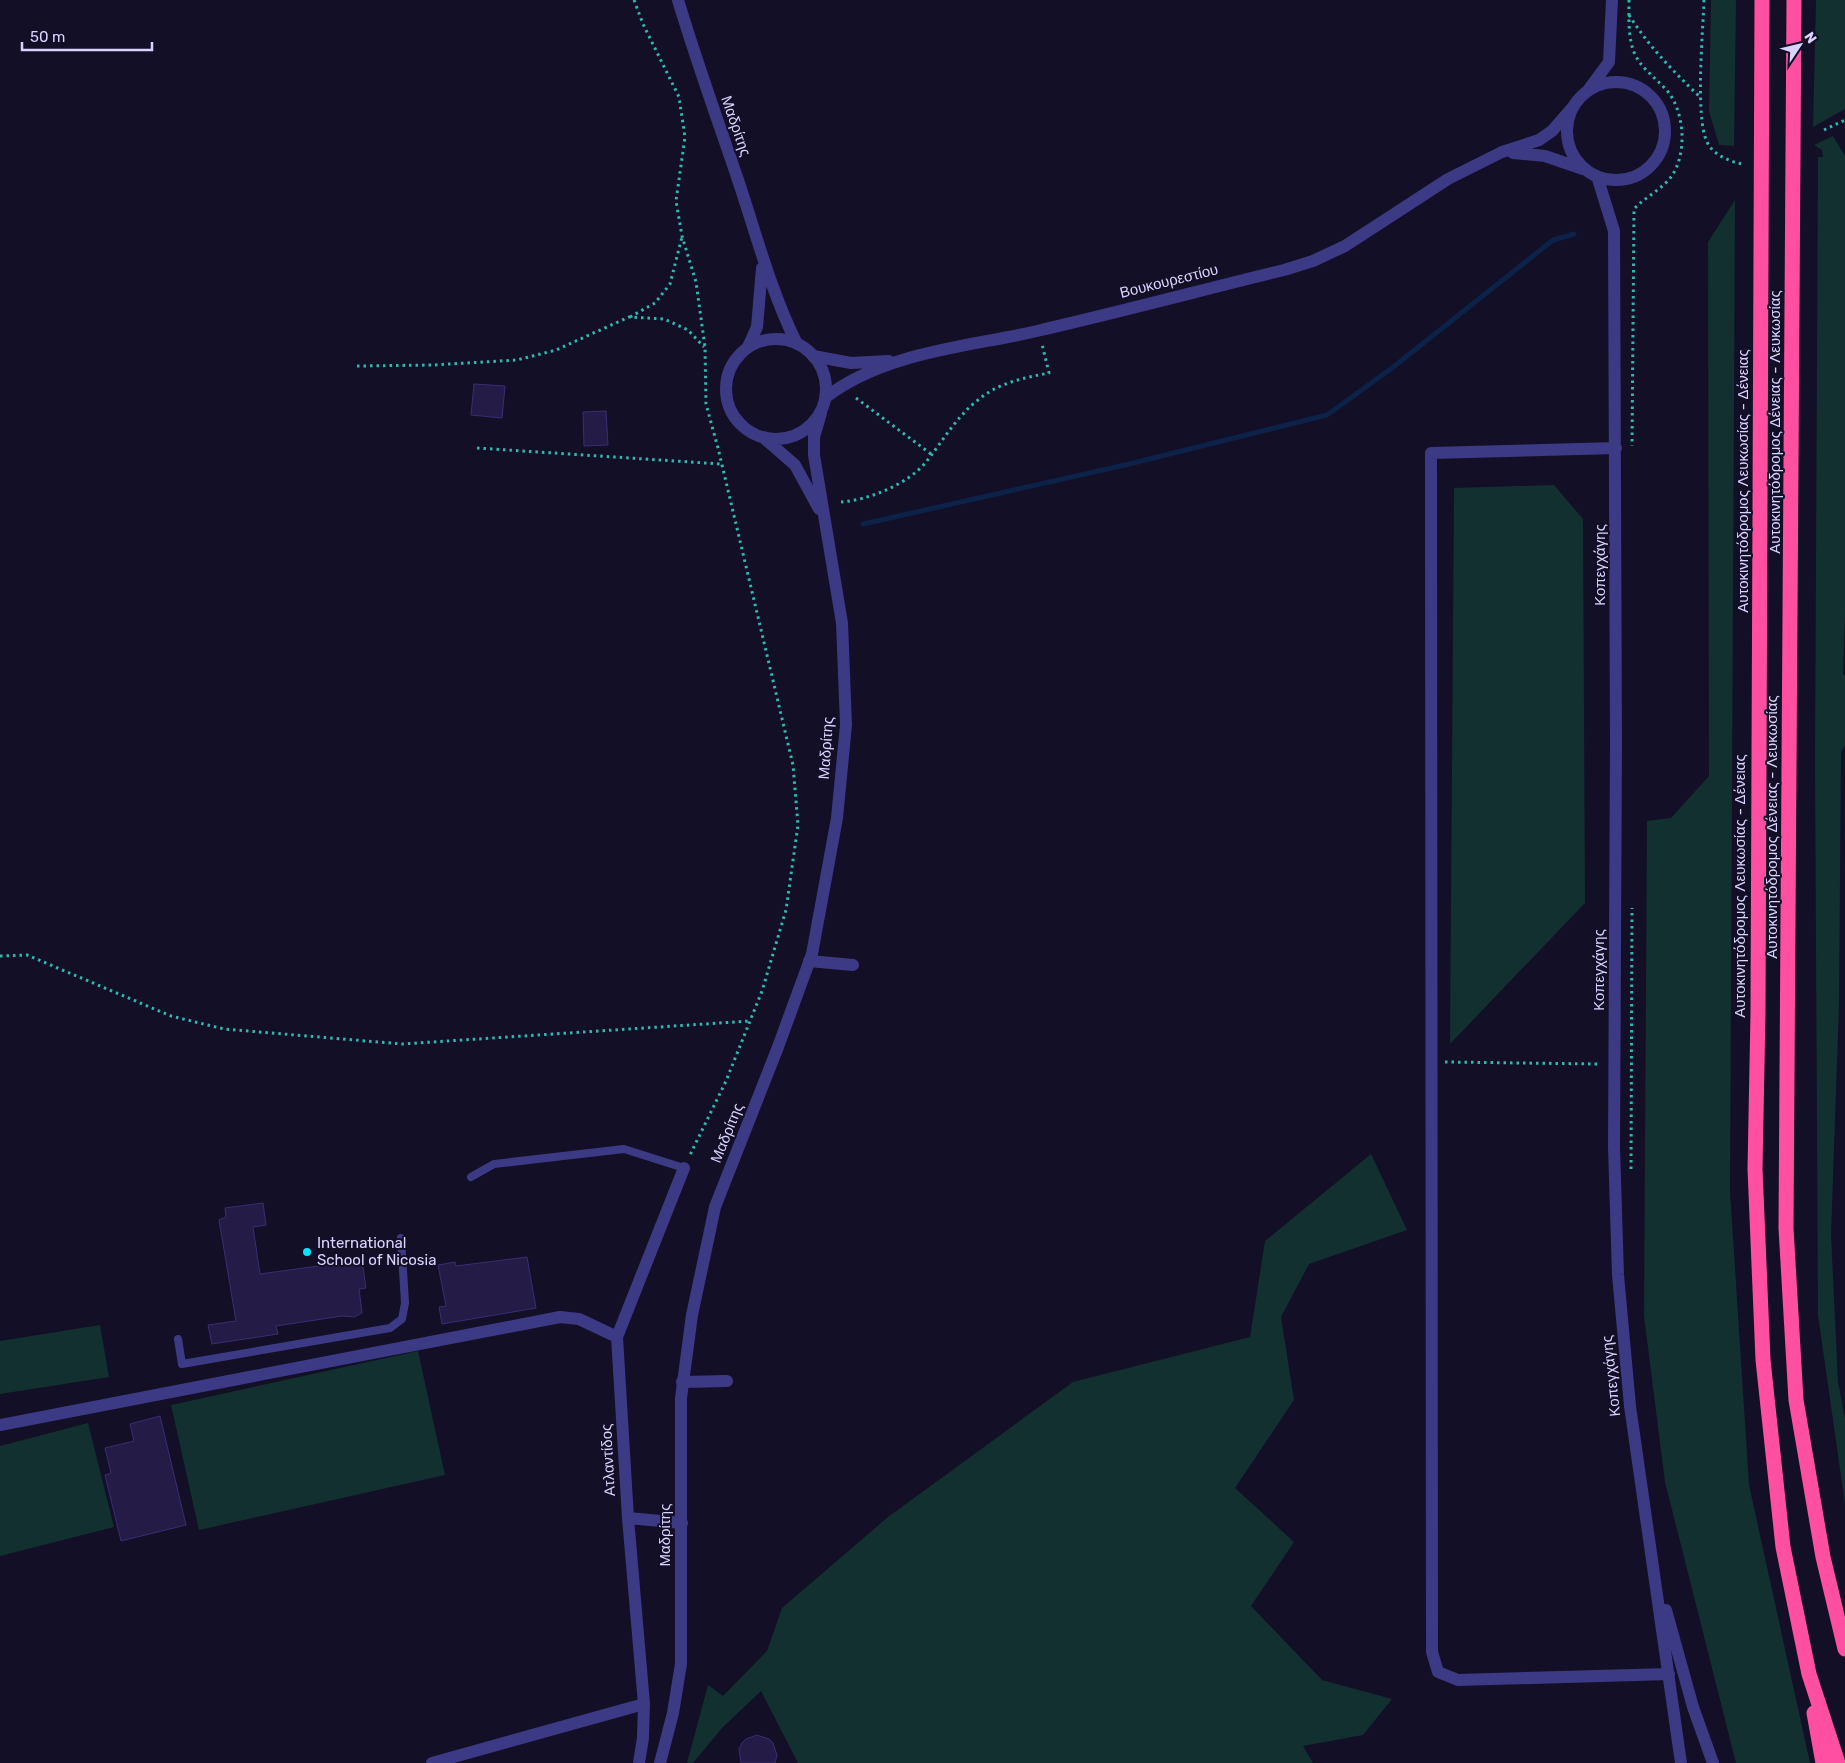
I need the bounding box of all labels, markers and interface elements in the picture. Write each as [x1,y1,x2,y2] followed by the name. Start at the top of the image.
[22,20,152,52] scale bar
[1775,20,1825,70] north arrow
[30,28,65,46] text: 50 m
[1800,29,1820,47] text: N
[717,93,755,159] street label: Μαδρίτης
[1118,260,1220,302] street label: Βουκουρεστίου
[1766,290,1784,554] street label: Αυτοκινητόδρομος Δένειας - Λευκωσίας
[1734,349,1752,613] street label: Αυτοκινητόδρομος Λευκωσίας - Δένειας
[1591,524,1609,606] street label: Κοπεγχάγης
[1763,695,1781,959] street label: Αυτοκινητόδρομος Δένειας - Λευκωσίας
[815,716,837,780] street label: Μαδρίτης
[1731,754,1749,1018] street label: Αυτοκινητόδρομος Λευκωσίας - Δένειας
[1590,929,1608,1011] street label: Κοπεγχάγης
[707,1100,747,1166] street label: Μαδρίτης
[317,1234,436,1269] place label: International School of Nicosia
[301,1246,313,1258] marker: International School of Nicosia
[1598,1334,1624,1418] street label: Κοπεγχάγης
[597,1423,619,1497] street label: Ατλαντίδος
[656,1504,674,1566] street label: Μαδρίτης

